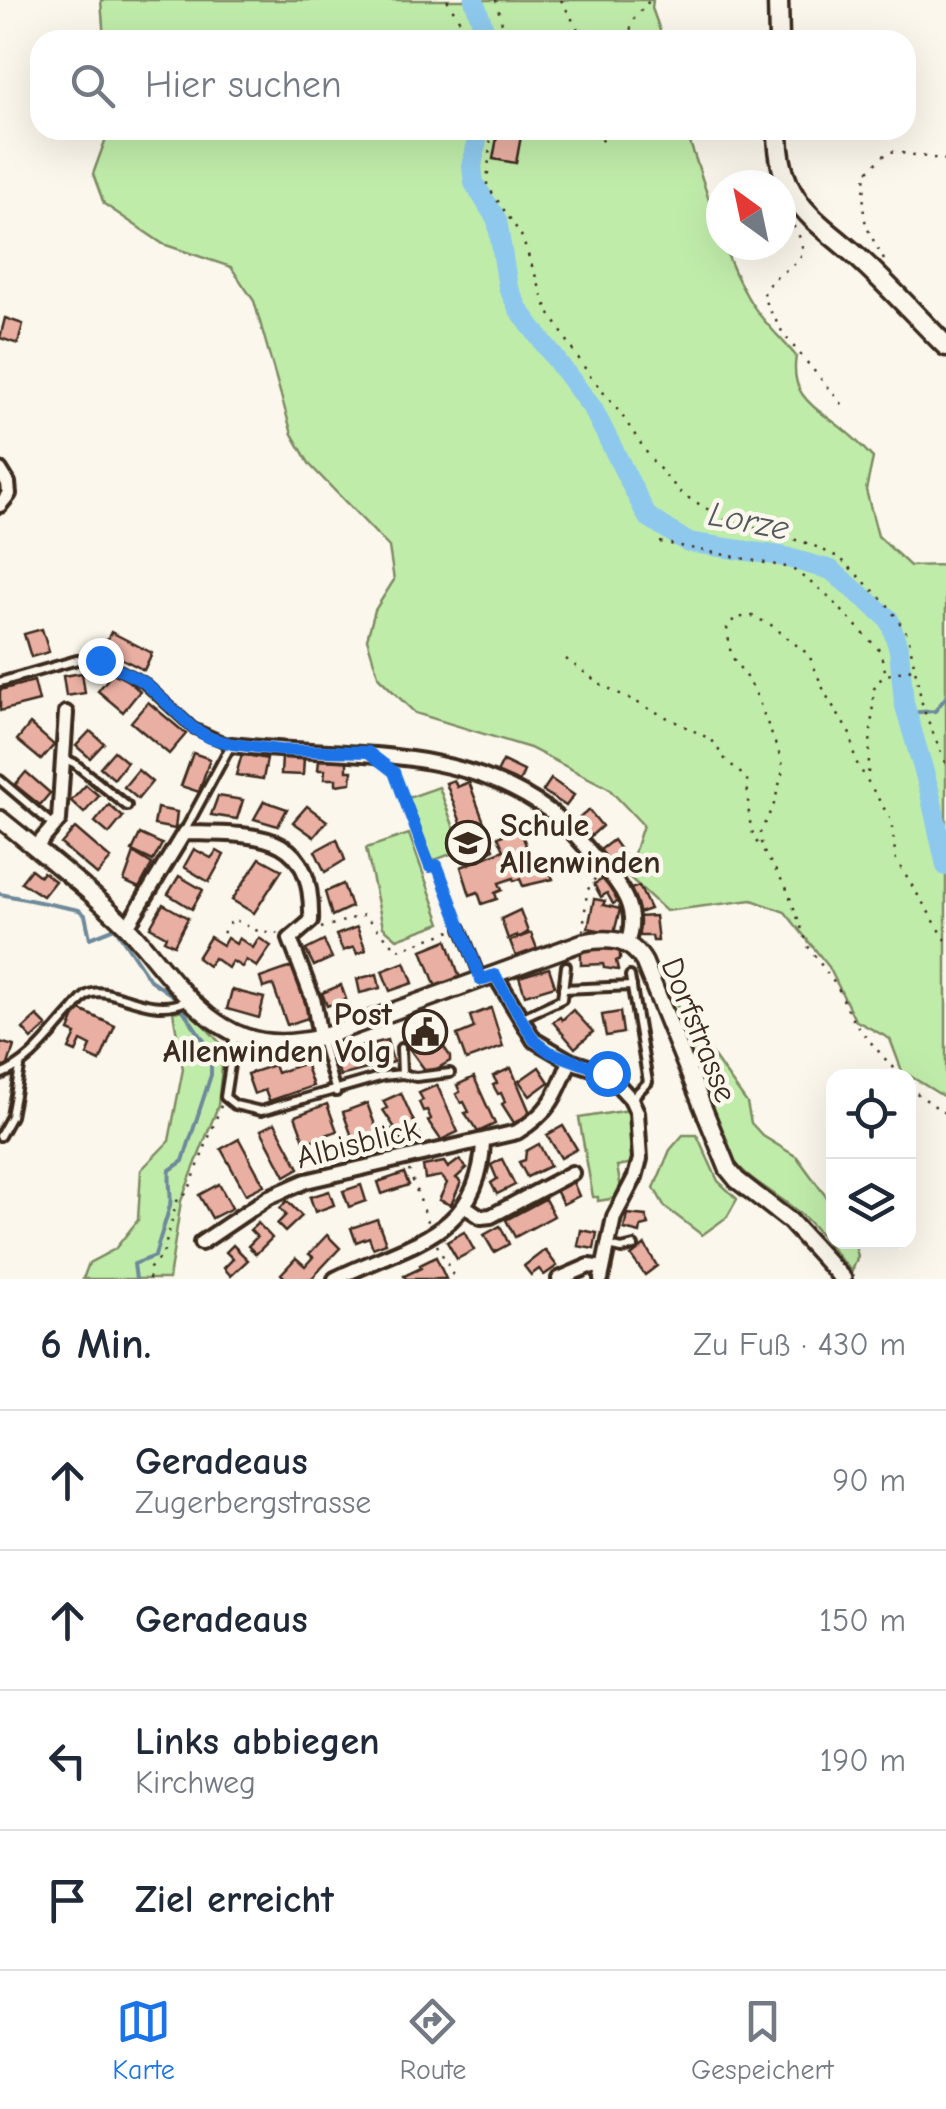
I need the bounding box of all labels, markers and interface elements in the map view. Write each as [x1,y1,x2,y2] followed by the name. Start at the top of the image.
[30,30,916,140] search box
[65,58,120,113] icon: search
[145,63,342,107] text: Hier suchen
[706,170,796,260] north arrow
[705,493,793,549] water label: Lorze
[78,638,124,684] route end
[500,807,661,881] place label: Schule Allenwinden
[445,820,491,866] school or university icon: Schule Allenwinden
[653,952,745,1108] street label: Dorfstrasse
[163,996,392,1070] place label: Post Allenwinden Volg
[402,1009,448,1055] public building icon: Post Allenwinden Volg
[585,1051,631,1097] route start
[826,1069,916,1249] map controls
[826,1069,916,1159] button: locate
[293,1110,424,1176] street label: Albisblick
[826,1159,916,1249] button: layers
[40,1320,151,1369] text: 6 Min.
[693,1326,906,1363] text: Zu Fuß · 430 m
[135,1440,308,1484] text: Geradeaus
[40,1453,95,1508] icon: ahead
[832,1462,906,1499] text: 90 m
[135,1484,371,1521] text: Zugerbergstrasse
[40,1593,95,1648] icon: ahead
[135,1598,308,1642] text: Geradeaus
[819,1602,906,1639] text: 150 m
[135,1720,380,1764] text: Links abbiegen
[40,1733,95,1788] icon: left
[820,1742,906,1779] text: 190 m
[135,1764,256,1801] text: Kirchweg
[40,1873,95,1928] icon: arrive
[135,1878,334,1922] text: Ziel erreicht
[112,1994,175,2086] tab: Karte
[400,1994,466,2086] tab: Route
[691,1994,834,2086] tab: Gespeichert

